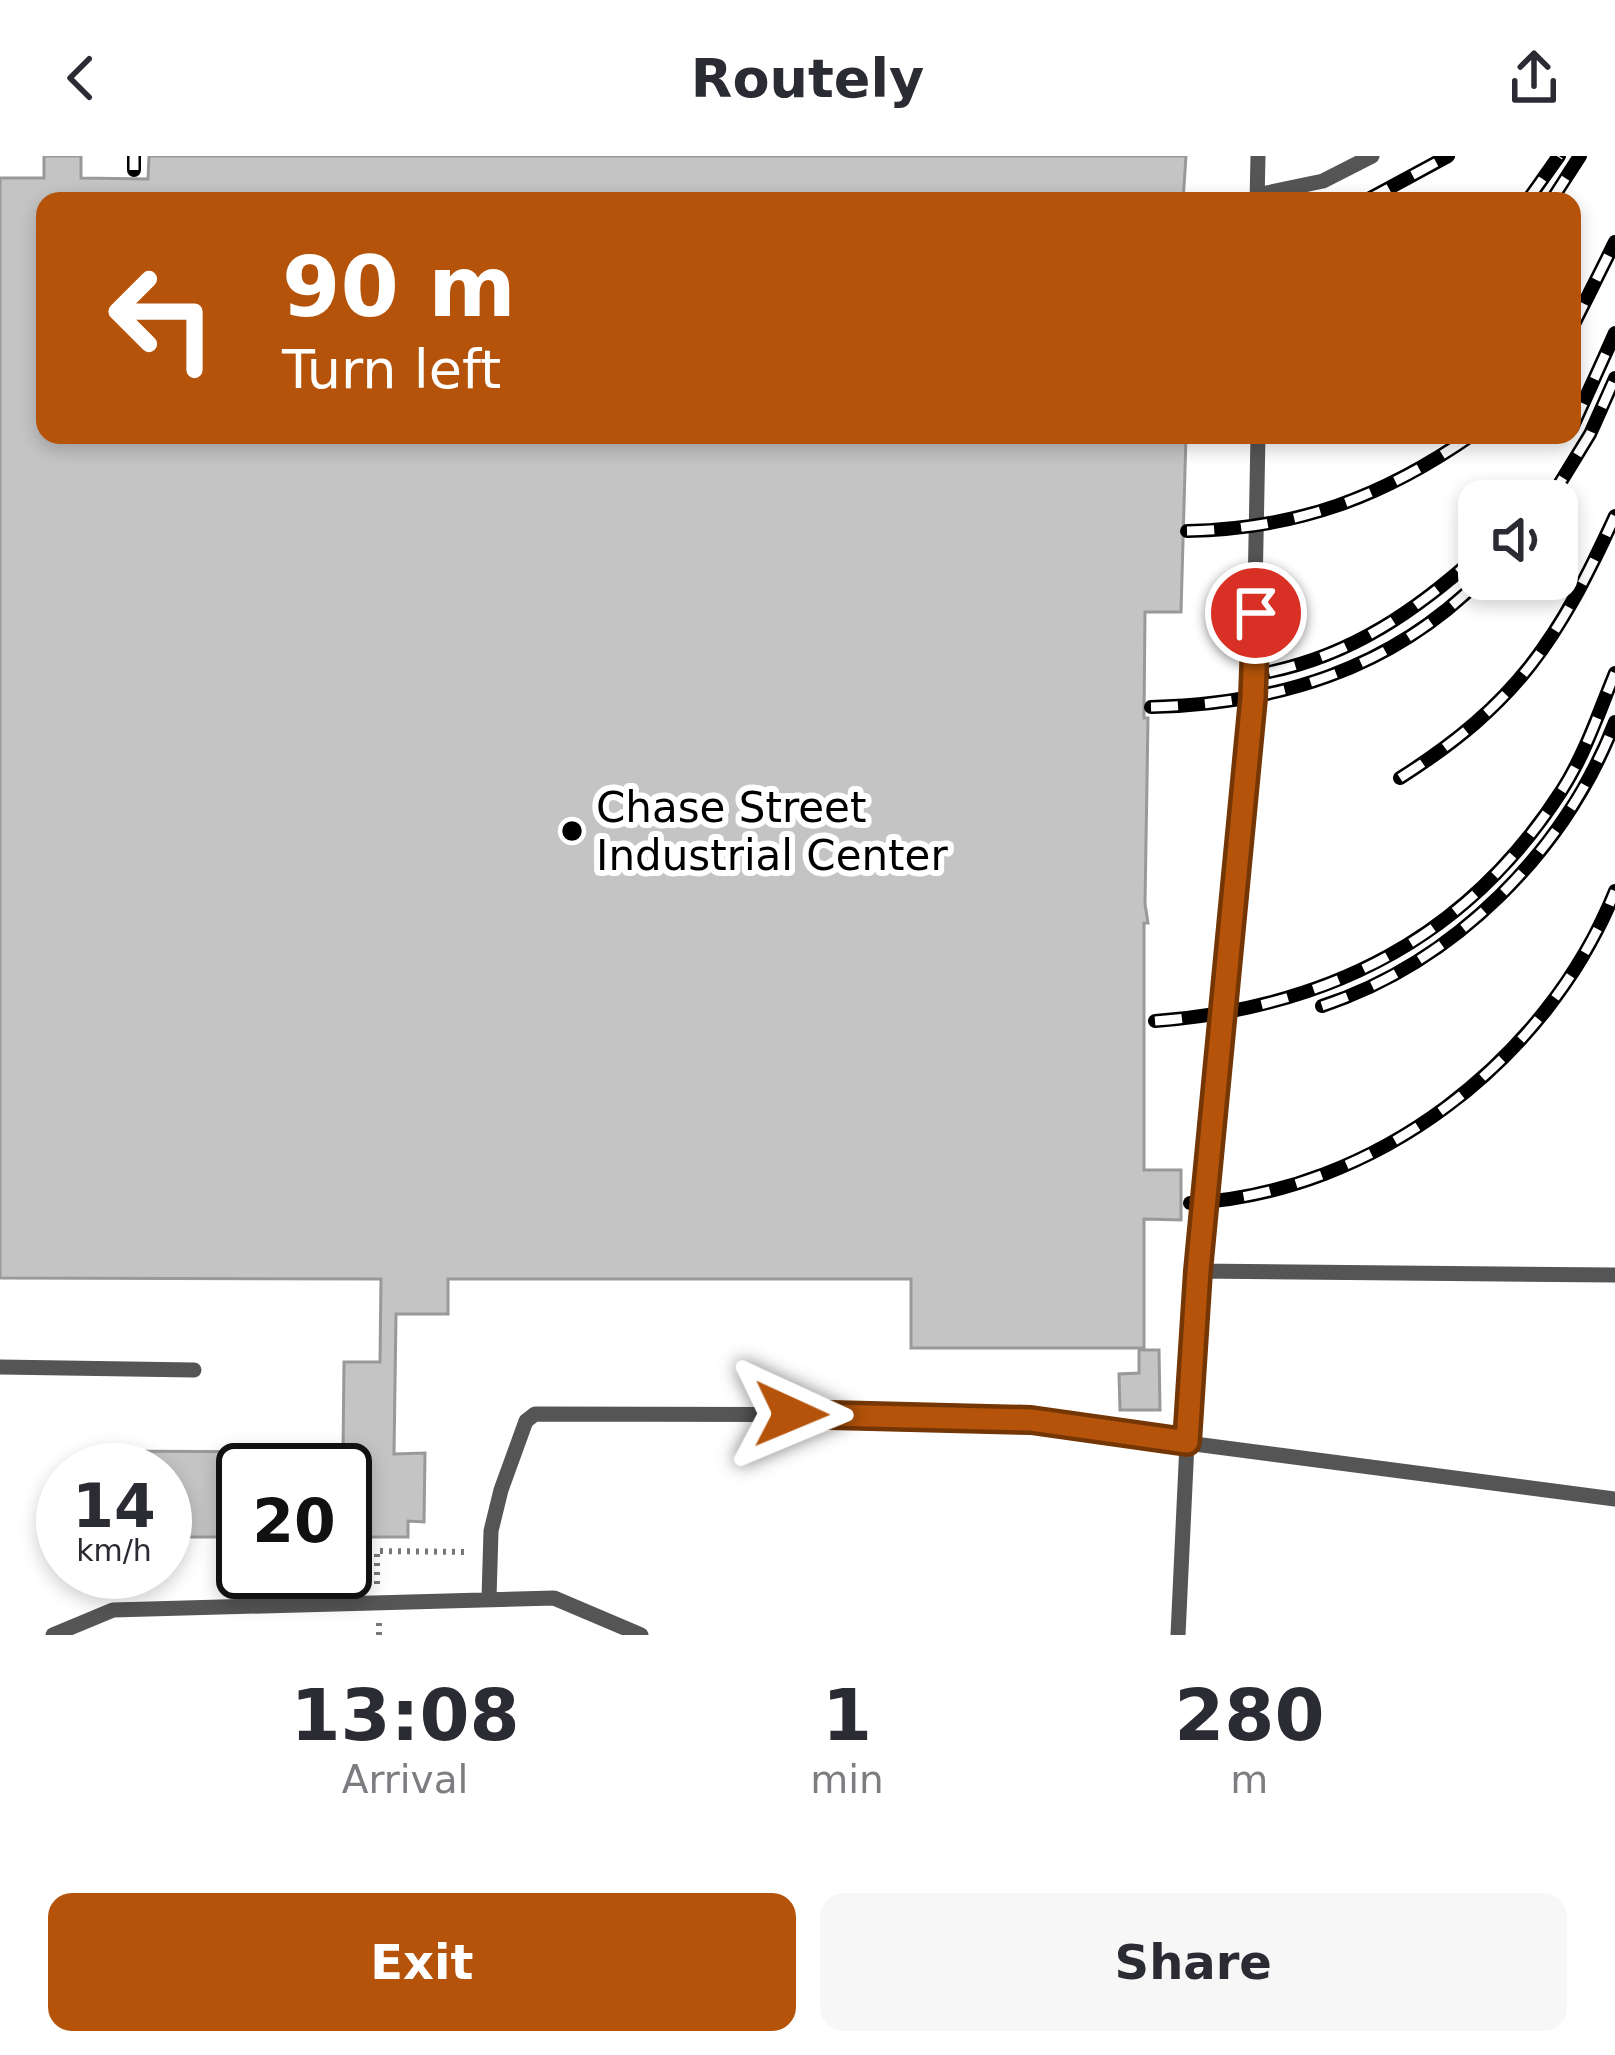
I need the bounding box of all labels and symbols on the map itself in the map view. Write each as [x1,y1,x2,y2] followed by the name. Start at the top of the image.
[1205,562,1307,664] pin
[596,783,948,880] place label: Chase Street Industrial Center
[559,818,585,844] marker: Chase Street Industrial Center
[728,1351,854,1477] position arrow
[216,1443,372,1599] speed limit sign: 20

